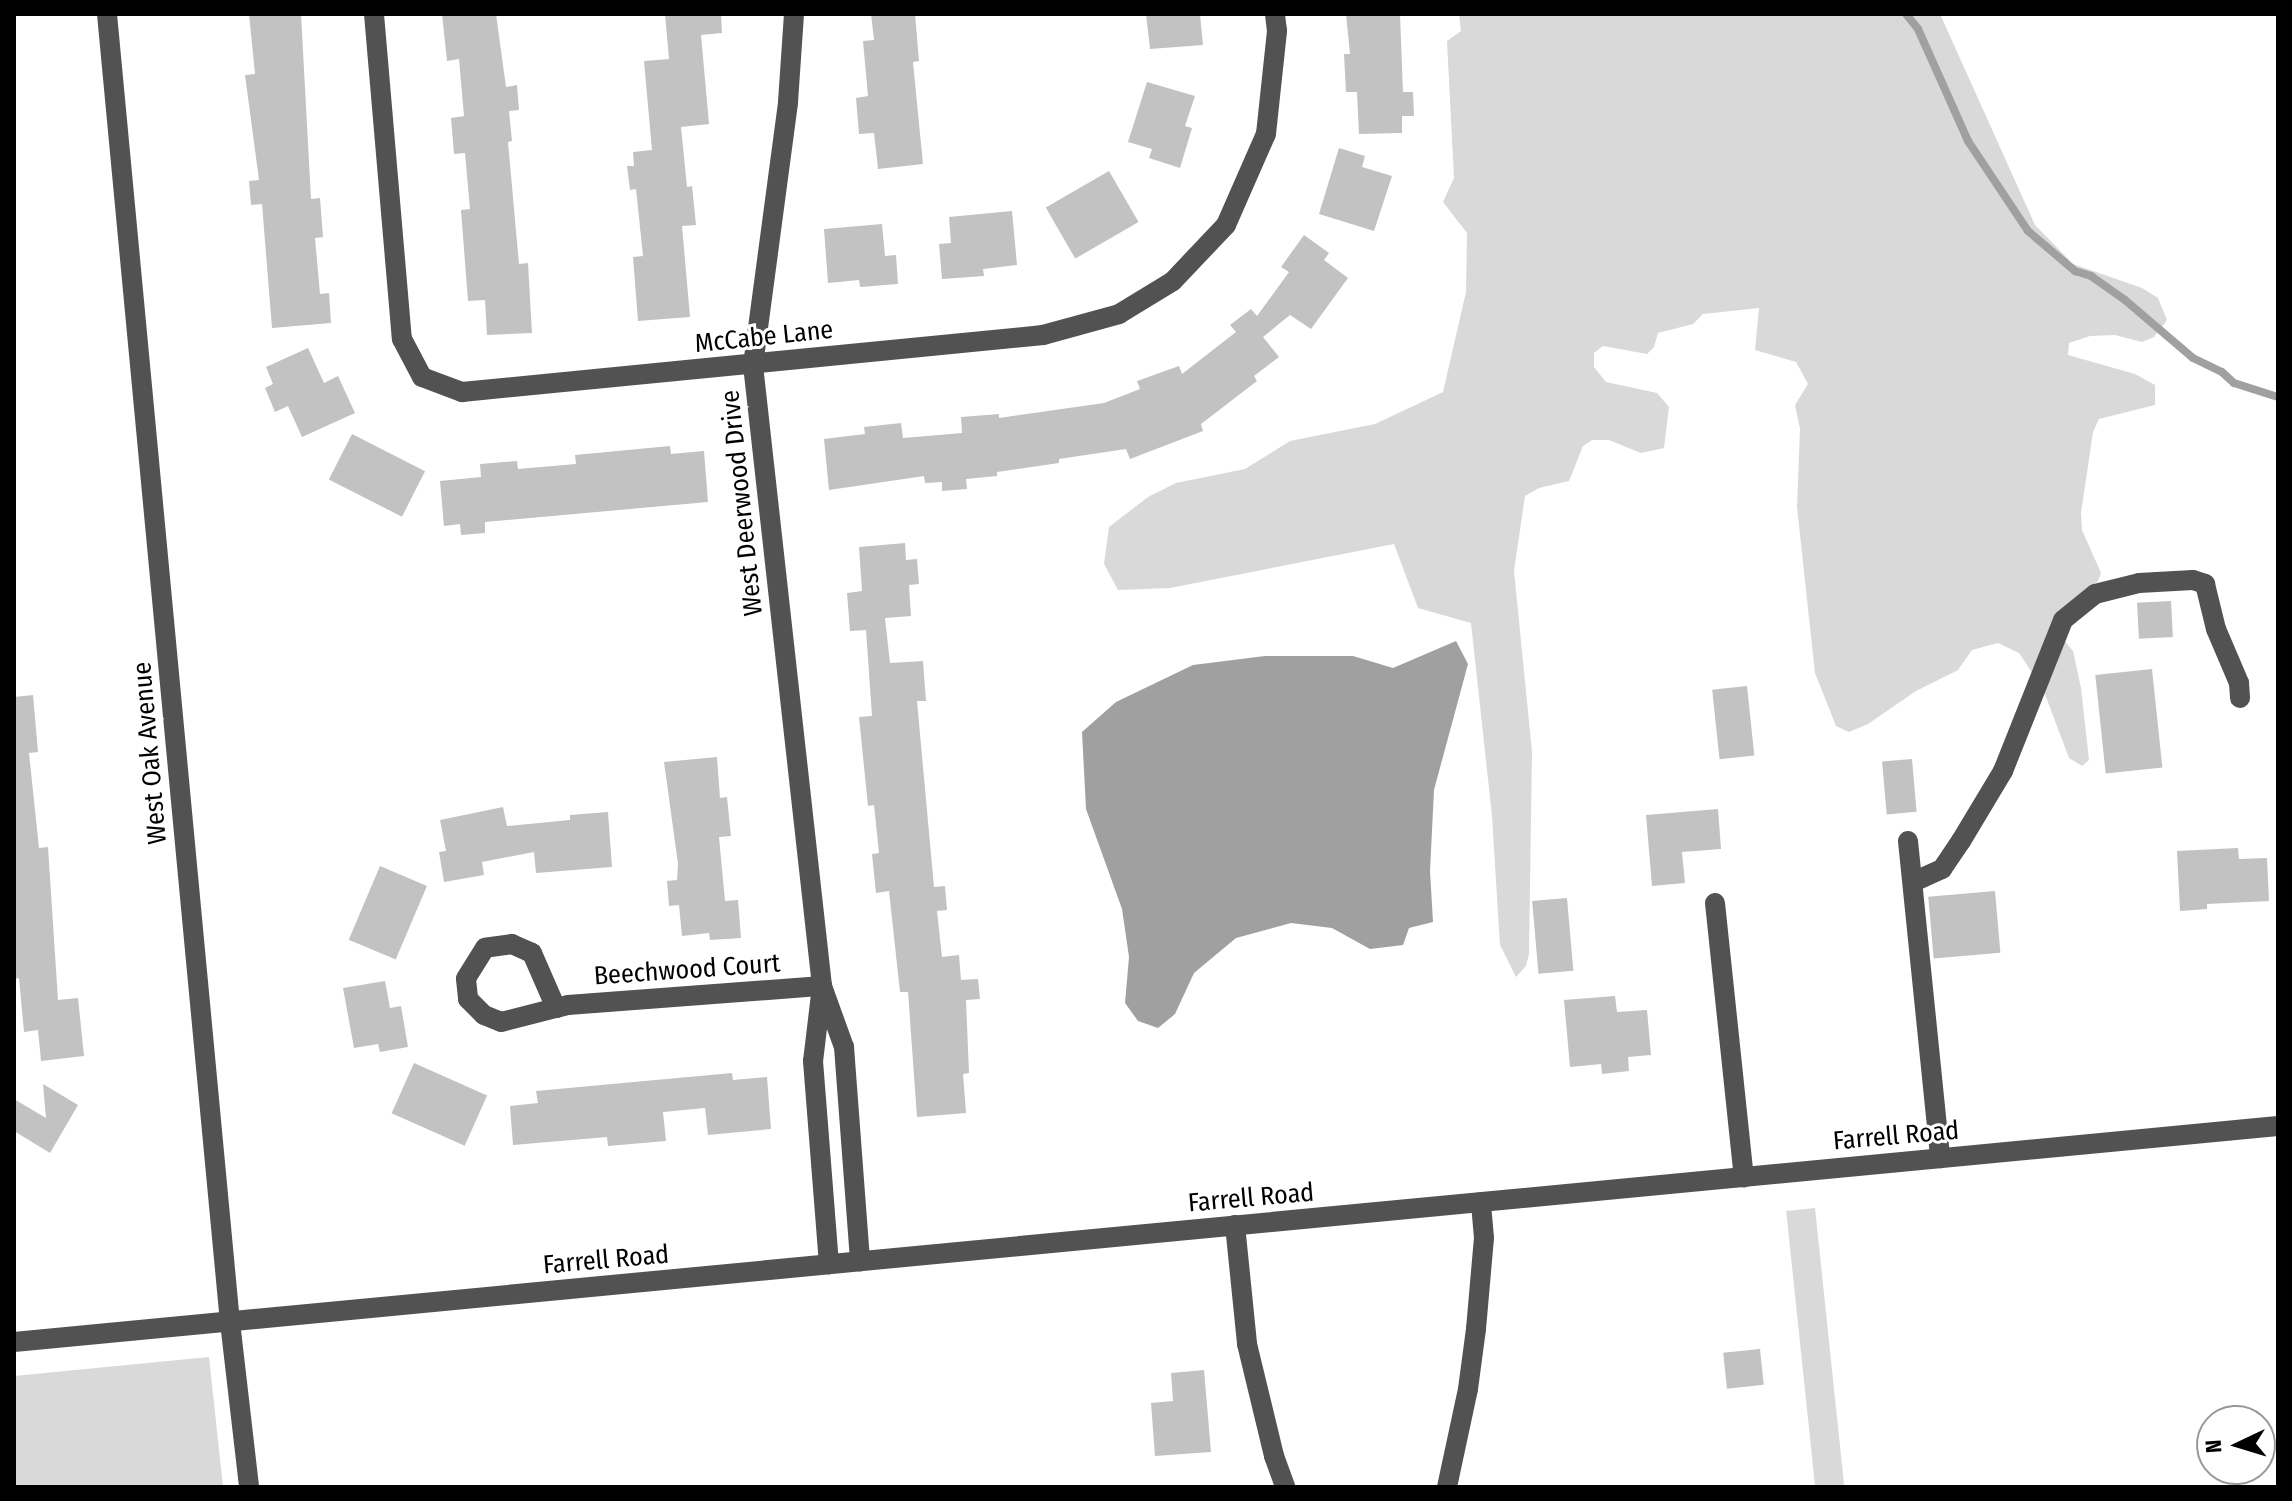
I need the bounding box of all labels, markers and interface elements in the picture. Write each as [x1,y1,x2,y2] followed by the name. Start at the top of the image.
[693,314,835,360] street label: McCabe Lane
[715,388,769,618] street label: West Deerwood Drive
[126,661,174,845] street label: West Oak Avenue
[593,948,781,992] street label: Beechwood Court
[1832,1115,1960,1157] street label: Farrell Road
[1187,1177,1315,1219] street label: Farrell Road
[542,1239,670,1281] street label: Farrell Road
[2196,1405,2276,1485] north arrow
[2200,1439,2227,1454] text: N

